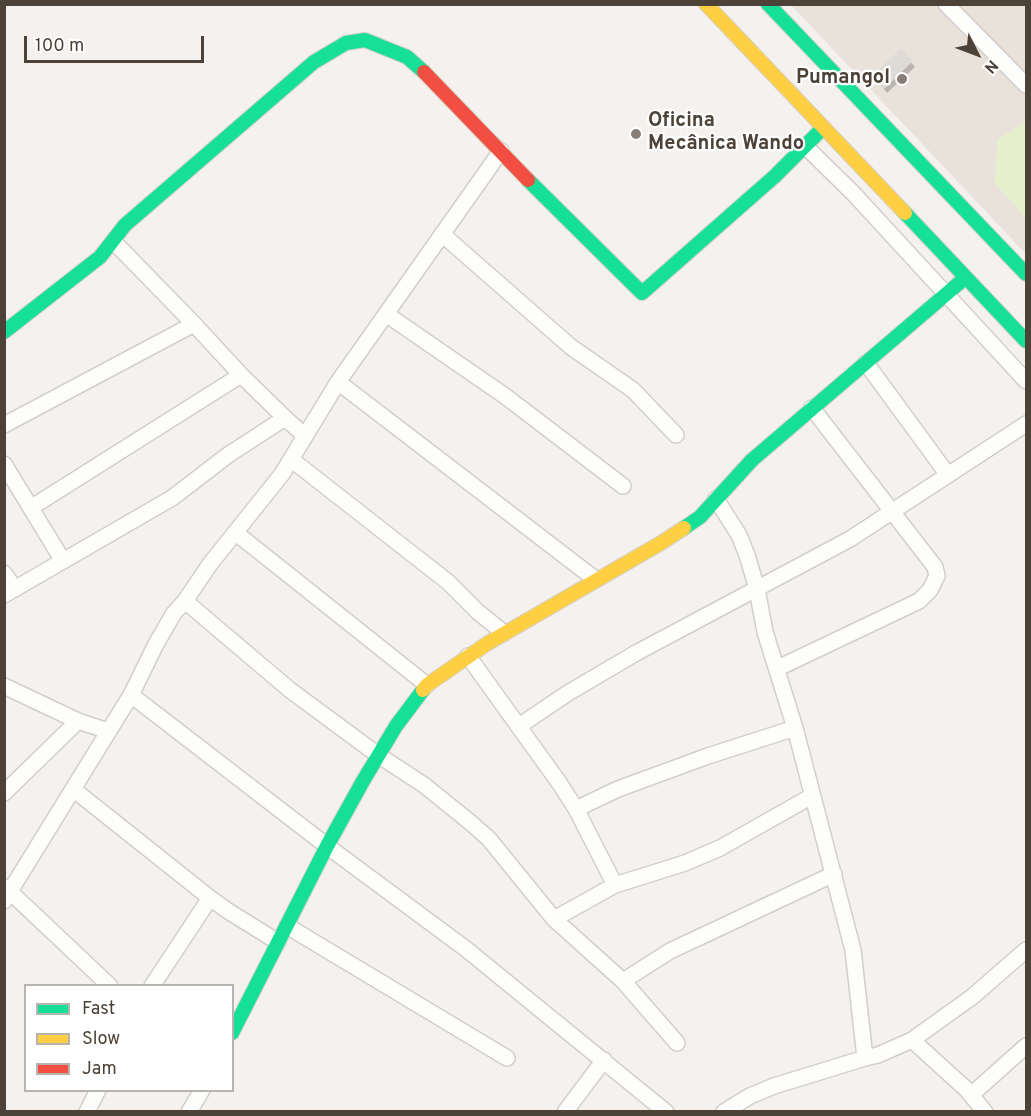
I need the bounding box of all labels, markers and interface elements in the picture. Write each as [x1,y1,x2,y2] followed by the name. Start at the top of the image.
[27,24,207,62] scale bar
[947,24,1007,84] north arrow
[35,35,84,58] text: 100 m
[979,55,1002,77] text: N
[796,67,890,91] place label: Pumangol
[895,72,909,86] marker: Pumangol
[648,110,804,157] place label: Oficina Mecânica Wando
[629,127,643,141] marker: Oficina Mecânica Wando
[24,984,234,1092] legend
[82,998,115,1021] text: Fast
[82,1028,120,1051] text: Slow
[82,1058,117,1081] text: Jam

